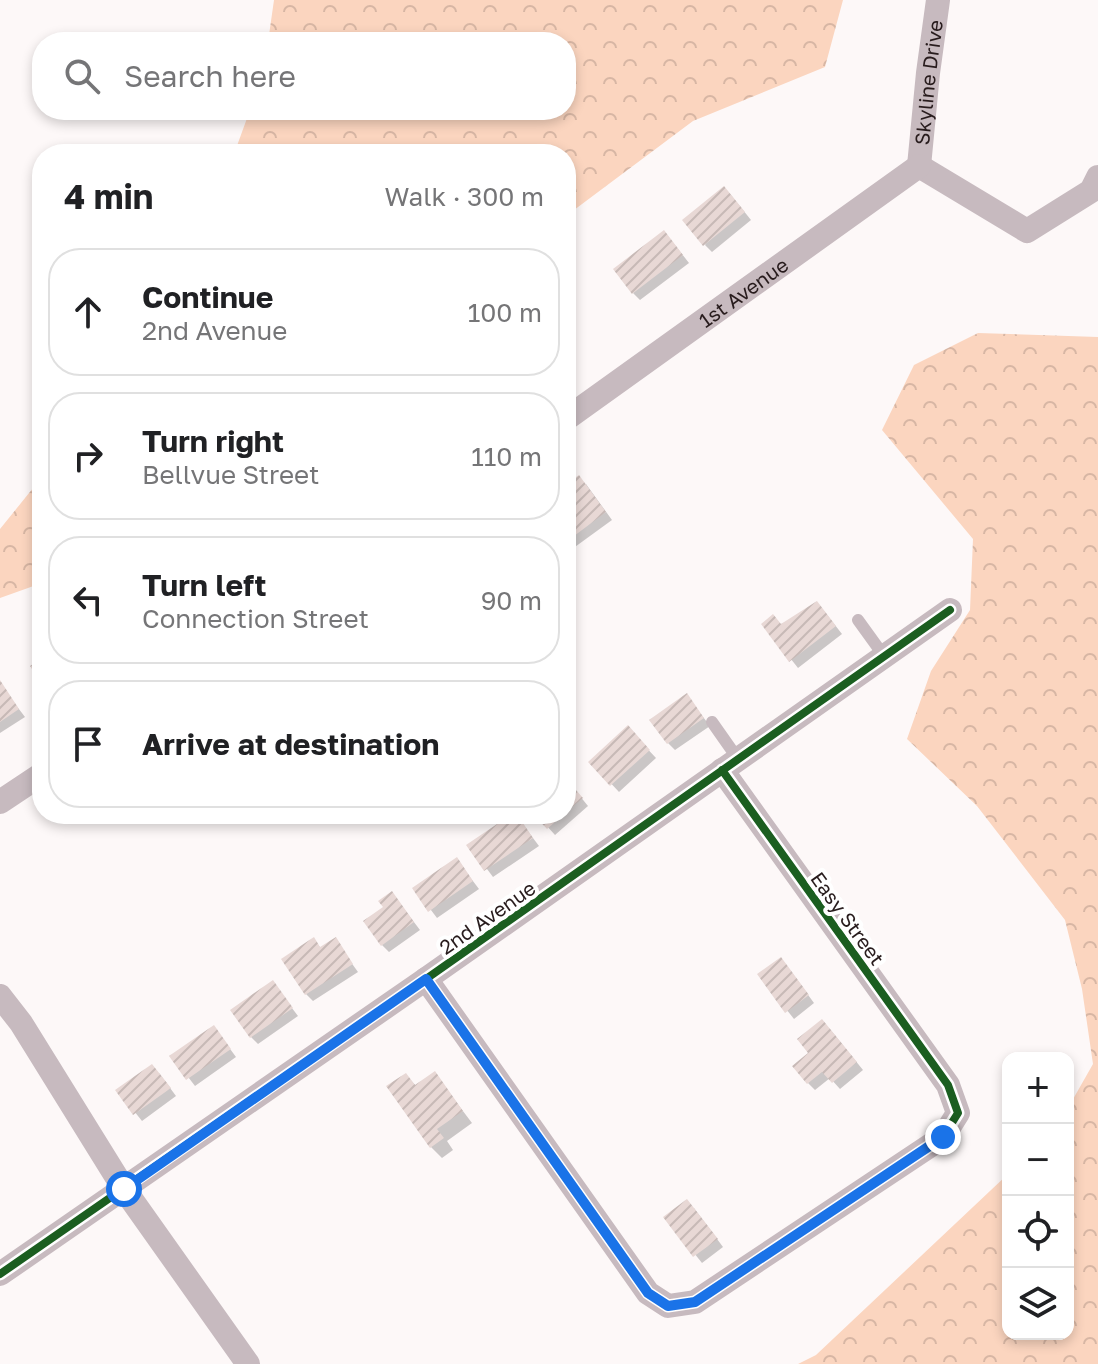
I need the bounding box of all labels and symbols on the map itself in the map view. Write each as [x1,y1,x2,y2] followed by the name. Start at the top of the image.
[909,18,947,146] street label: Skyline Drive
[694,252,792,332] street label: 1st Avenue
[806,867,890,969] street label: Easy Street
[434,875,540,959] street label: 2nd Avenue
[925,1119,961,1155] route end
[106,1171,142,1207] route start

